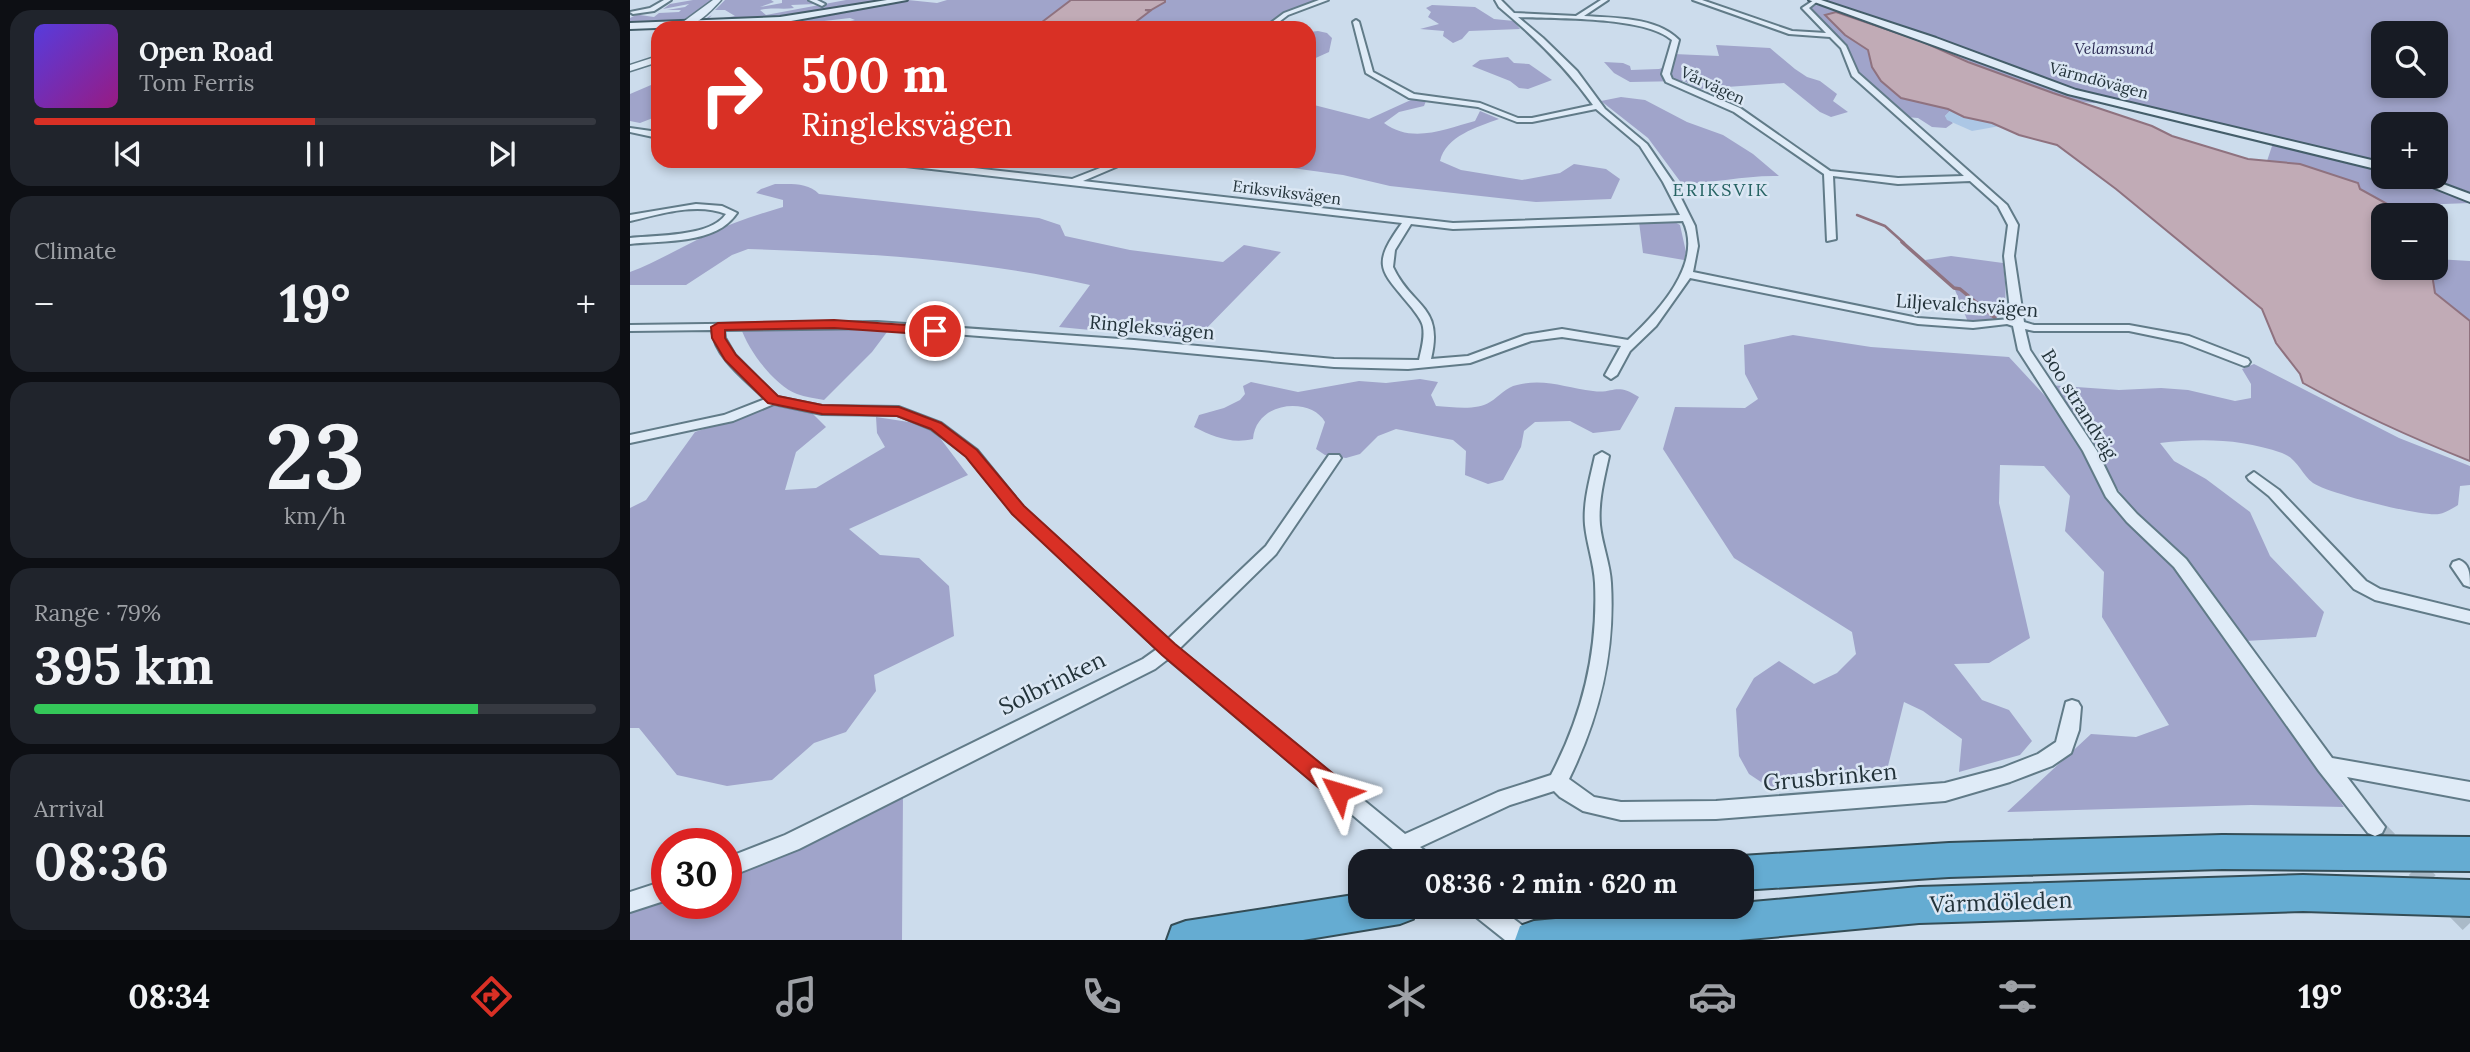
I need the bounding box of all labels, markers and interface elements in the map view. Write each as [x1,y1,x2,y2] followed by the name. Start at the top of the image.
[2371,21,2448,280] map controls
[2371,21,2448,98] button: search
[139,35,273,68] text: Open Road
[2074,38,2154,58] park label: Velamsund
[801,43,948,105] text: 500 m
[686,49,777,140] icon: right
[2046,57,2151,103] street label: Värmdövägen
[1677,61,1749,109] street label: Vårvägen
[139,68,254,97] text: Tom Ferris
[801,104,1013,145] text: Ringleksvägen
[2371,112,2448,189] button: +
[109,135,147,173] icon: previous
[296,135,334,173] icon: pause
[483,135,521,173] icon: next
[1232,175,1343,209] street label: Eriksviksvägen
[1672,178,1770,201] district label: ERIKSVIK
[2371,203,2448,280] button: −
[34,236,116,265] text: Climate
[280,270,350,336] text: 19°
[34,280,54,328] text: −
[576,280,596,328] text: +
[1895,288,2039,322] street label: Liljevalchsvägen
[905,301,965,361] pin
[1088,310,1216,344] street label: Ringleksvägen
[916,312,954,350] icon: arrive
[2037,344,2124,464] street label: Boo strandväg
[265,397,365,514] text: 23
[284,501,346,530] text: km/h
[34,598,161,627] text: Range · 79%
[34,632,214,698] text: 395 km
[994,644,1110,721] street label: Solbrinken
[1302,755,1376,829] position arrow
[1762,756,1898,797] street label: Grusbrinken
[34,794,104,823] text: Arrival
[34,828,169,894] text: 08:36
[651,828,742,919] speed limit sign: 30
[1425,867,1677,900] text: 08:36 · 2 min · 620 m
[1928,885,2073,919] street label: Värmdöleden
[467,972,516,1021] icon: directions
[772,972,821,1021] icon: music
[1077,972,1126,1021] icon: phone
[1382,972,1431,1021] icon: climate
[1688,972,1737,1021] icon: car
[1993,972,2042,1021] icon: filters
[128,976,210,1017] text: 08:34
[2298,976,2342,1017] text: 19°

